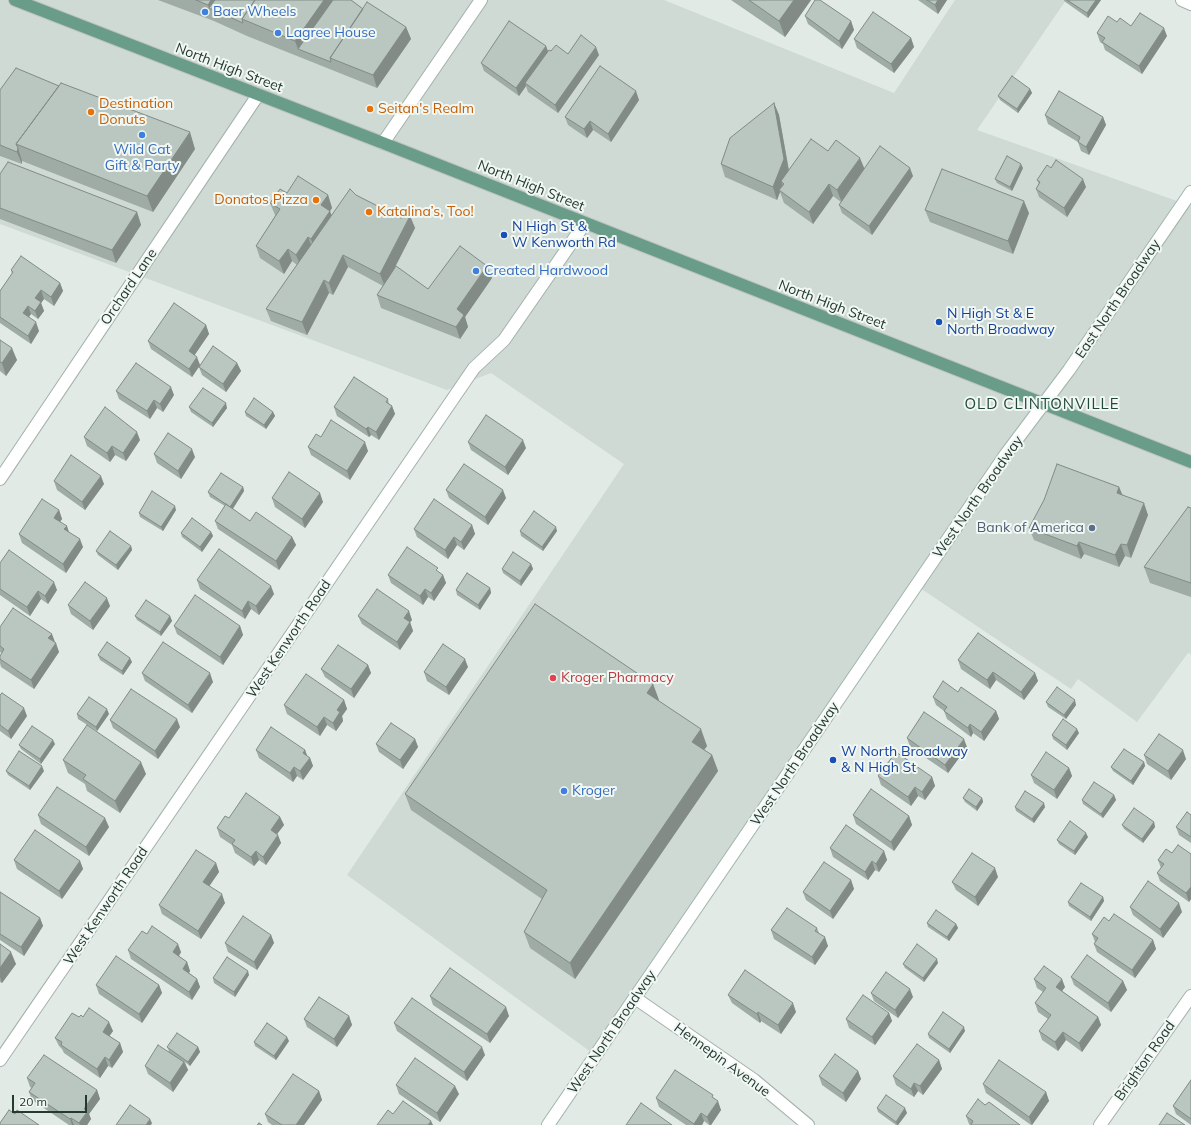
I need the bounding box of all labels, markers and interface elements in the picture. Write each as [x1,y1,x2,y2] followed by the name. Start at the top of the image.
[213,4,297,20] place label: Baer Wheels
[200,7,210,17] marker: Baer Wheels
[286,25,376,41] place label: Lagree House
[273,28,283,38] marker: Lagree House
[173,40,285,96] street label: North High Street
[99,96,173,128] place label: Destination Donuts
[378,101,474,117] place label: Seitan's Realm
[365,104,375,114] marker: Seitan's Realm
[86,107,96,117] marker: Destination Donuts
[137,130,147,140] marker: Wild Cat Gift & Party
[105,142,179,174] place label: Wild Cat Gift & Party
[475,157,587,215] street label: North High Street
[214,192,308,208] place label: Donatos Pizza
[311,195,321,205] marker: Donatos Pizza
[377,204,474,220] place label: Katalina’s, Too!
[364,207,374,217] marker: Katalina’s, Too!
[512,219,616,252] place label: N High St & W Kenworth Rd
[499,230,509,240] marker: N High St & W Kenworth Rd
[1072,236,1164,362] street label: East North Broadway
[97,246,161,328] street label: Orchard Lane
[484,263,608,279] place label: Created Hardwood
[471,266,481,276] marker: Created Hardwood
[776,277,888,333] street label: North High Street
[947,306,1055,338] place label: N High St & E North Broadway
[934,317,944,327] marker: N High St & E North Broadway
[964,395,1120,413] district label: OLD CLINTONVILLE
[929,433,1027,561] street label: West North Broadway
[977,520,1084,536] place label: Bank of America
[1087,523,1097,533] marker: Bank of America
[243,577,335,701] street label: West Kenworth Road
[561,670,674,686] place label: Kroger Pharmacy
[548,673,558,683] marker: Kroger Pharmacy
[747,699,843,829] street label: West North Broadway
[841,744,968,776] place label: W North Broadway & N High St
[828,755,838,765] marker: W North Broadway & N High St
[572,783,615,799] place label: Kroger
[559,786,569,796] marker: Kroger
[60,844,152,968] street label: West Kenworth Road
[564,967,660,1097] street label: West North Broadway
[1111,1018,1179,1104] street label: Brighton Road
[671,1019,773,1101] street label: Hennepin Avenue
[14,1087,89,1113] scale bar
[19,1094,47,1109] text: 20 m

